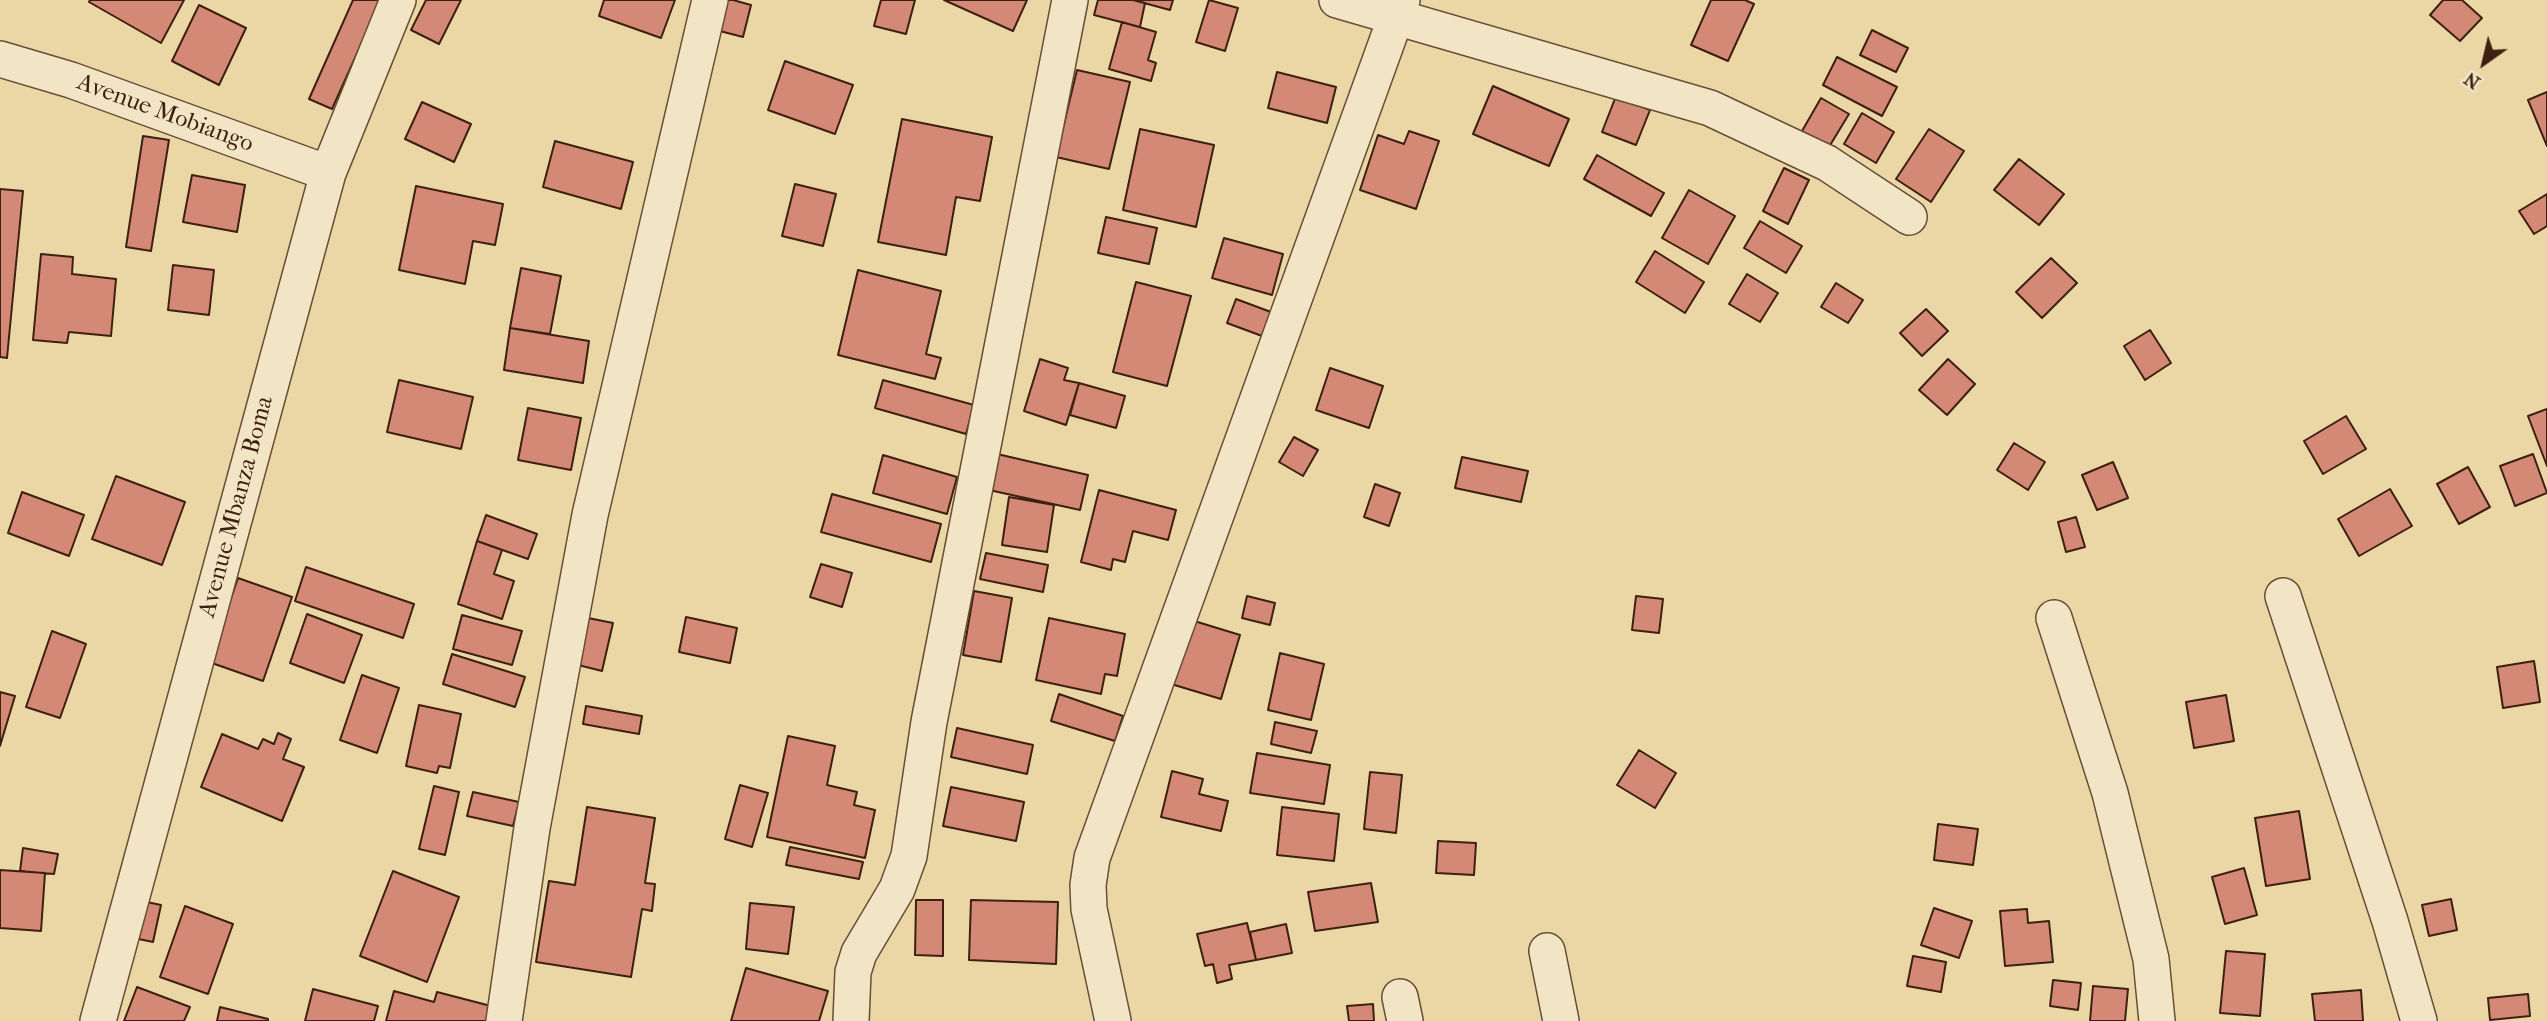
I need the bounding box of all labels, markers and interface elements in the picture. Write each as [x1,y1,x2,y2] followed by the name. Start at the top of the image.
[2449,28,2519,98] north arrow
[2460,67,2484,94] text: N
[73,69,257,159] street label: Avenue Mobiango
[194,393,280,621] street label: Avenue Mbanza Boma

